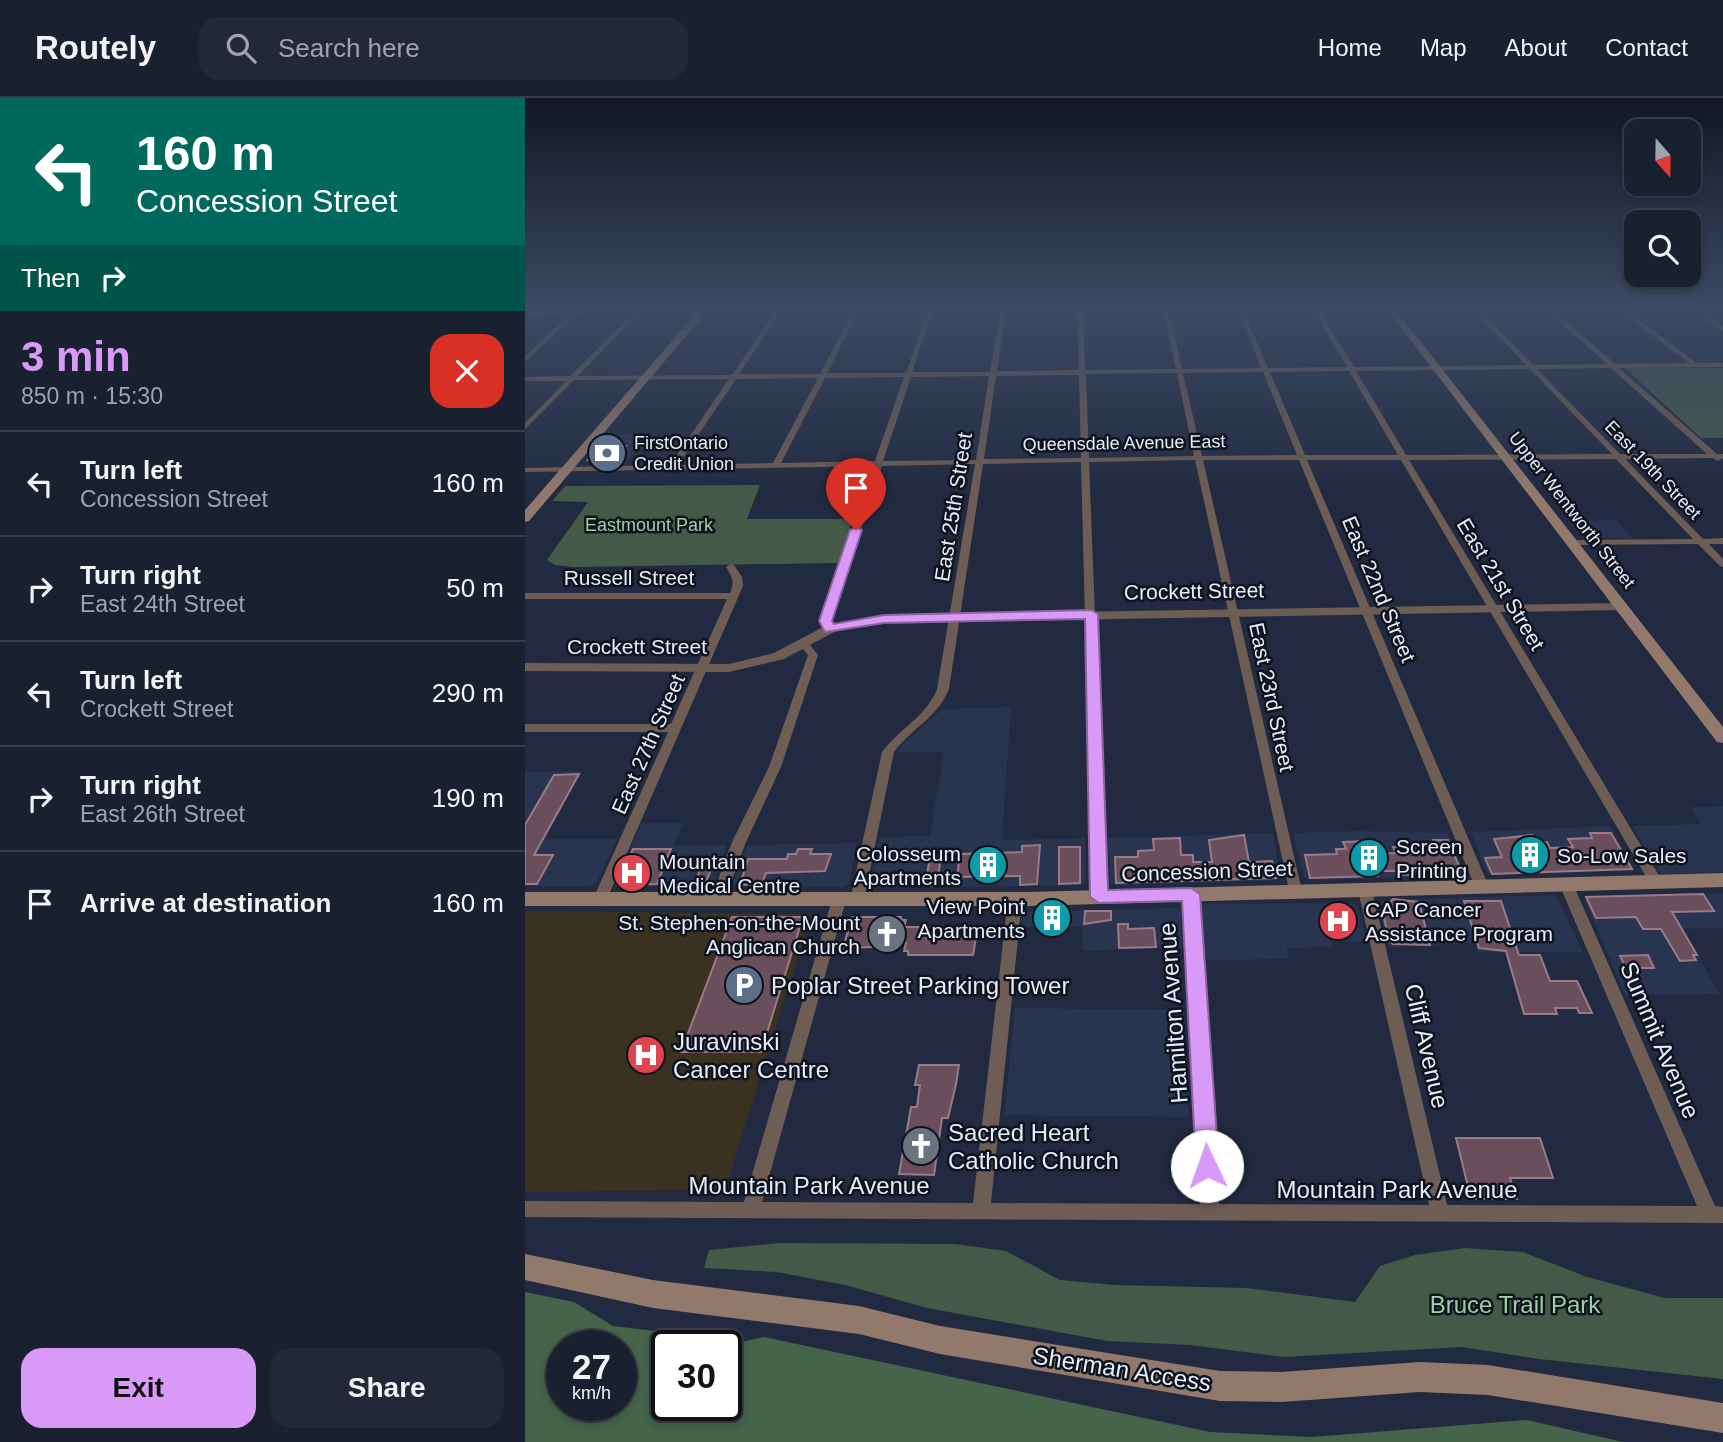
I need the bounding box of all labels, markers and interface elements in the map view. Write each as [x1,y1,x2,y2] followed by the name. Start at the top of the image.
[198,17,688,80] search box
[35,29,156,66] text: Routely
[222,29,260,67] icon: search
[278,33,420,63] text: Search here
[1318,34,1382,61] text: Home
[1420,34,1467,61] text: Map
[1505,34,1567,61] text: About
[1605,34,1688,61] text: Contact
[1624,119,1701,196] north arrow
[1624,119,1701,287] map controls
[21,126,112,217] icon: left
[136,126,275,180] text: 160 m
[136,183,397,219] text: Concession Street
[1624,210,1701,287] button: search
[94,259,132,297] icon: right
[21,263,80,293] text: Then
[21,333,131,380] text: 3 min
[430,334,504,408] button: close
[21,383,163,409] text: 850 m · 15:30
[1601,417,1705,523] street label: East 19th Street
[1505,428,1639,592] street label: Upper Wentworth Street
[930,431,976,583] street label: East 25th Street
[1022,431,1226,455] street label: Queensdale Avenue East
[586,432,628,474] bank icon: FirstOntario Credit Union
[634,433,734,474] place label: FirstOntario Credit Union
[80,455,182,485] text: Turn left
[826,458,886,530] pin
[21,465,59,503] icon: left
[432,468,504,498] text: 160 m
[837,469,875,507] icon: arrive
[80,486,268,512] text: Concession Street
[1338,513,1420,666] street label: East 22nd Street
[1453,514,1549,654] street label: East 21st Street
[585,515,714,535] park label: Eastmount Park
[80,560,201,590] text: Turn right
[564,566,695,589] street label: Russell Street
[21,570,59,608] icon: right
[446,573,504,603] text: 50 m
[1124,578,1264,604] street label: Crockett Street
[80,591,245,617] text: East 24th Street
[1245,620,1299,774] street label: East 23rd Street
[567,635,707,658] street label: Crockett Street
[80,665,182,695] text: Turn left
[607,670,689,817] street label: East 27th Street
[21,675,59,713] icon: left
[432,678,504,708] text: 290 m
[80,696,233,722] text: Crockett Street
[80,770,201,800] text: Turn right
[21,780,59,818] icon: right
[432,783,504,813] text: 190 m
[80,801,245,827] text: East 26th Street
[1509,834,1551,876] building icon: So-Low Sales
[1396,835,1467,882] place label: Screen Printing
[1348,837,1390,879] building icon: Screen Printing
[854,842,961,889] place label: Colosseum Apartments
[967,844,1009,886] building icon: Colosseum Apartments
[1557,844,1687,867] place label: So-Low Sales
[659,850,800,897] place label: Mountain Medical Centre
[611,852,653,894] hospital icon: Mountain Medical Centre
[1121,857,1293,885] street label: Concession Street
[21,885,59,923] icon: arrive
[80,888,331,918] text: Arrive at destination
[432,888,504,918] text: 160 m
[918,895,1025,942] place label: View Point Apartments
[1031,897,1073,939] building icon: View Point Apartments
[1365,898,1553,945] place label: CAP Cancer Assistance Program
[1317,900,1359,942] hospital icon: CAP Cancer Assistance Program
[618,911,860,958] place label: St. Stephen-on-the-Mount Anglican Church
[866,913,908,955] church icon: St. Stephen-on-the-Mount Anglican Church
[1153,922,1193,1104] street label: Hamilton Avenue
[1615,958,1705,1122] street label: Summit Avenue
[723,964,765,1006] parking icon: Poplar Street Parking Tower
[771,972,1069,999] place label: Poplar Street Parking Tower
[1400,981,1454,1111] street label: Cliff Avenue
[673,1028,829,1083] place label: Juravinski Cancer Centre
[625,1034,667,1076] hospital icon: Juravinski Cancer Centre
[948,1119,1119,1174] place label: Sacred Heart Catholic Church
[900,1125,942,1167] church icon: Sacred Heart Catholic Church
[1170,1129,1244,1203] position arrow
[688,1172,930,1199] street label: Mountain Park Avenue
[1276,1176,1518,1203] street label: Mountain Park Avenue
[1430,1291,1601,1318] park label: Bruce Trail Park
[651,1330,742,1421] speed limit sign: 30
[1031,1342,1213,1396] street label: Sherman Access
[572,1347,611,1386] text: 27
[21,1348,256,1428] button: Exit
[270,1348,504,1428] button: Share
[572,1383,611,1403] text: km/h

